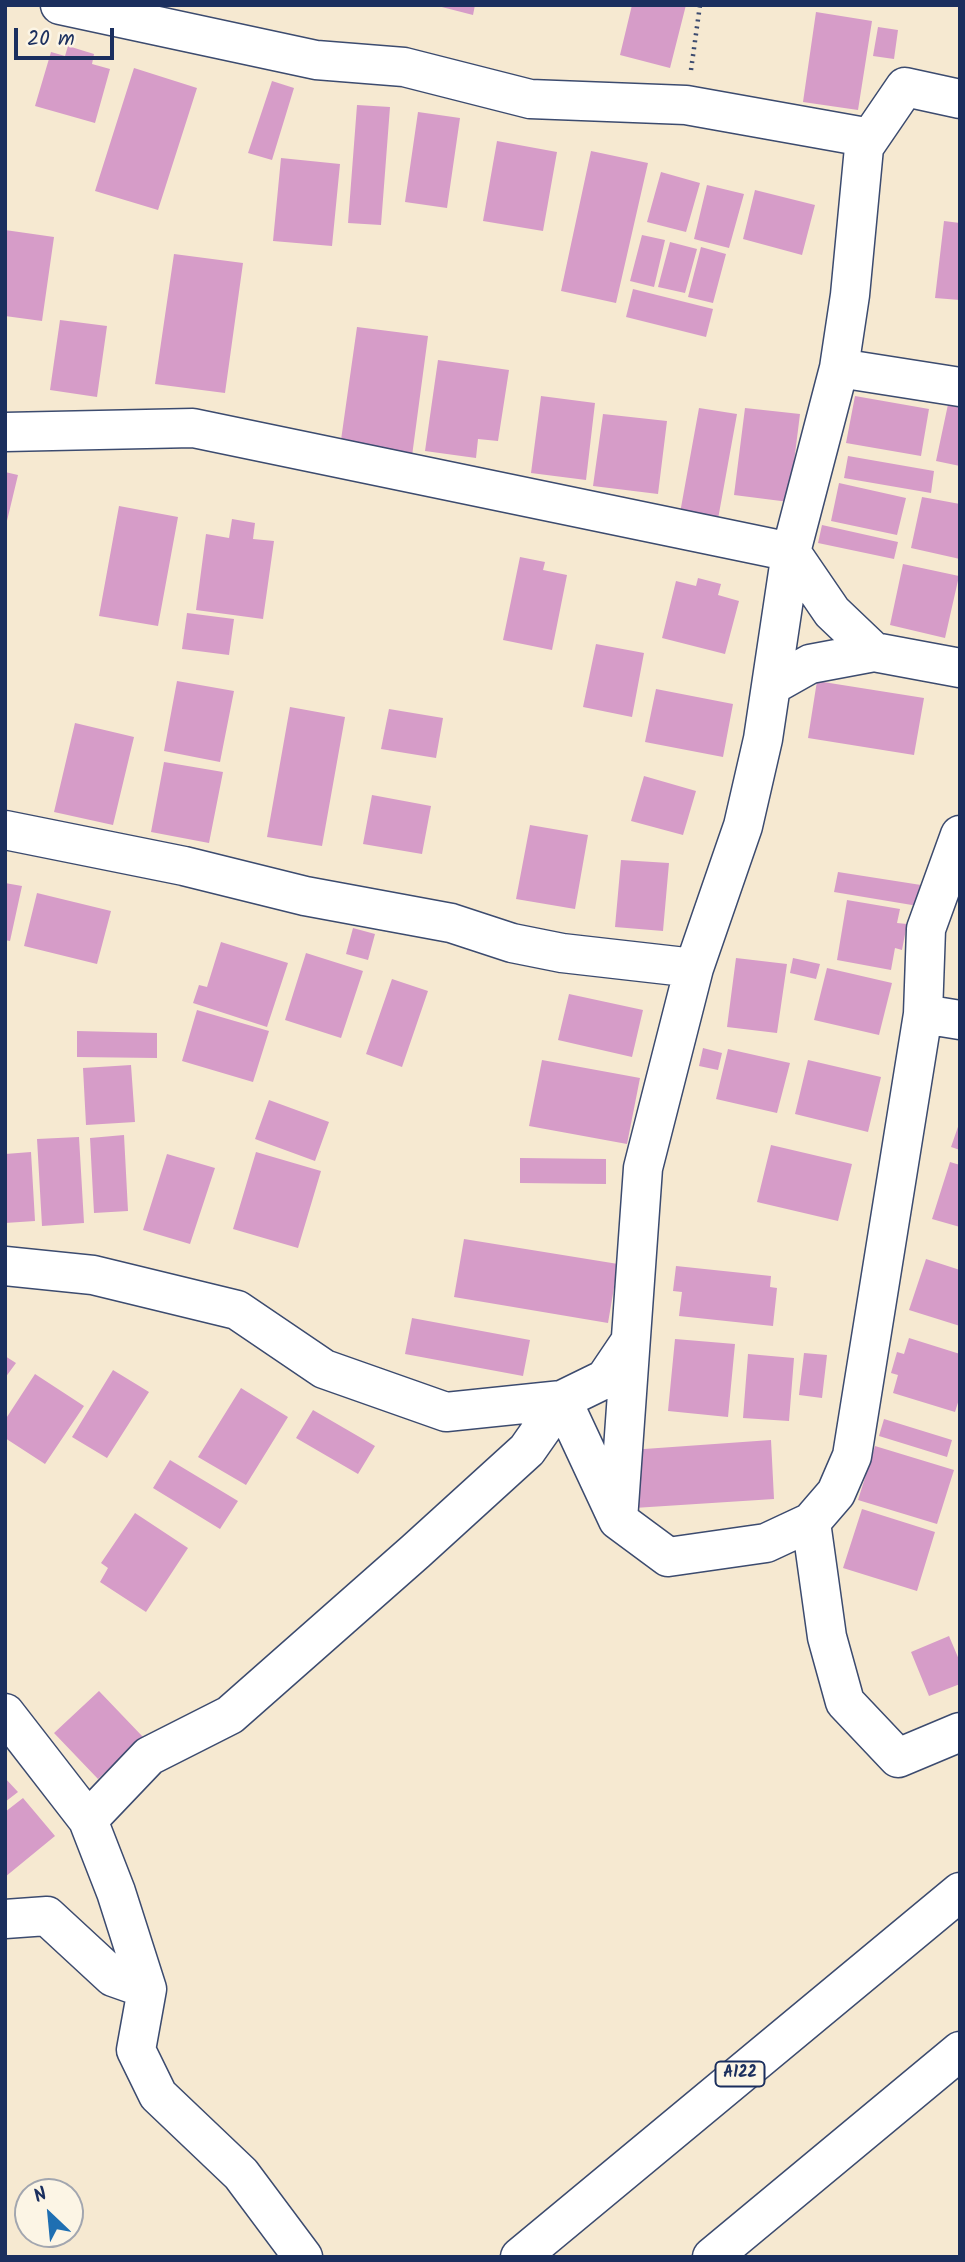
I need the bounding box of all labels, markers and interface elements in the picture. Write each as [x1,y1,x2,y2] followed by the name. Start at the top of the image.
[18,14,117,58] scale bar
[27,23,75,56] text: 20 m
[716,2062,764,2086] road number: A122
[14,2178,84,2248] north arrow
[29,2180,53,2212] text: N

